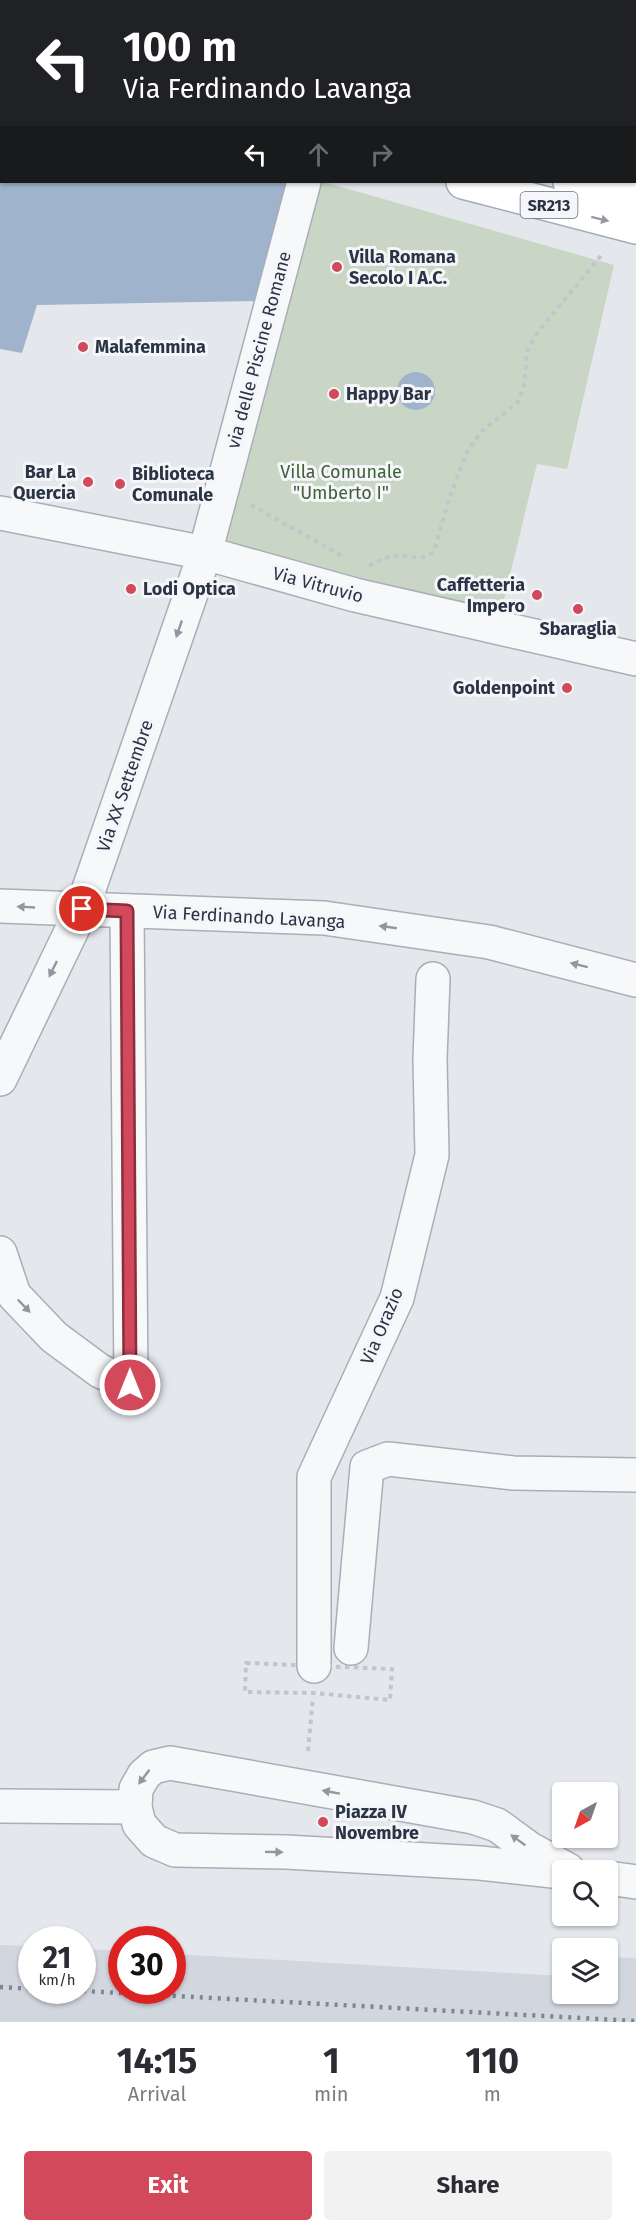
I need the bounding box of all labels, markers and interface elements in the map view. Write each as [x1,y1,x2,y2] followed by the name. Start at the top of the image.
[123,22,237,72] text: 100 m
[24,24,102,102] icon: left
[123,73,412,105] text: Via Ferdinando Lavanga
[239,138,272,171] icon: left
[302,138,335,171] icon: ahead
[365,138,398,171] icon: right
[520,192,578,218] road number: SR213
[591,215,610,225] one-way arrow
[348,246,456,289] place label: Villa Romana Secolo I A.C.
[222,249,296,451] street label: via delle Piscine Romane
[330,260,344,274] marker: Villa Romana Secolo I A.C.
[95,336,206,358] place label: Malafemmina
[76,340,90,354] marker: Malafemmina
[346,383,432,405] place label: Happy Bar
[327,387,341,401] marker: Happy Bar
[13,461,76,504] place label: Bar La Quercia
[280,461,402,504] park label: Villa Comunale "Umberto I"
[132,463,215,506] place label: Biblioteca Comunale
[81,475,95,489] marker: Bar La Quercia
[113,477,127,491] marker: Biblioteca Comunale
[270,562,366,608] street label: Via Vitruvio
[437,574,525,617] place label: Caffetteria Impero
[143,578,236,600] place label: Lodi Optica
[124,582,138,596] marker: Lodi Optica
[530,588,544,602] marker: Caffetteria Impero
[571,602,585,616] marker: Sbaraglia
[539,618,617,640] place label: Sbaraglia
[174,620,184,638] one-way arrow
[453,677,556,699] place label: Goldenpoint
[560,681,574,695] marker: Goldenpoint
[92,717,158,855] street label: Via XX Settembre
[56,883,107,934] pin
[65,892,98,925] icon: arrive
[152,901,346,933] street label: Via Ferdinando Lavanga
[17,902,36,911] one-way arrow
[379,922,398,931] one-way arrow
[49,960,58,977] one-way arrow
[570,960,588,969] one-way arrow
[356,1284,408,1368] street label: Via Orazio
[16,1298,30,1312] one-way arrow
[98,1353,162,1417] position arrow
[138,1769,150,1785] one-way arrow
[552,1782,618,1848] north arrow
[552,1782,618,2004] map controls
[321,1787,340,1796] one-way arrow
[335,1801,419,1844] place label: Piazza IV Novembre
[316,1815,330,1829] marker: Piazza IV Novembre
[510,1834,526,1846] one-way arrow
[265,1847,284,1856] one-way arrow
[552,1860,618,1926] button: search
[108,1926,186,2004] speed limit sign: 30
[552,1938,618,2004] button: layers
[43,1940,71,1976] text: 21
[38,1971,76,1989] text: km/h
[117,2039,197,2083] text: 14:15
[323,2039,340,2083] text: 1
[465,2039,519,2083] text: 110
[128,2082,186,2106] text: Arrival
[314,2082,349,2106] text: min
[484,2082,501,2106] text: m
[24,2151,312,2220] button: Exit
[324,2151,612,2220] button: Share

